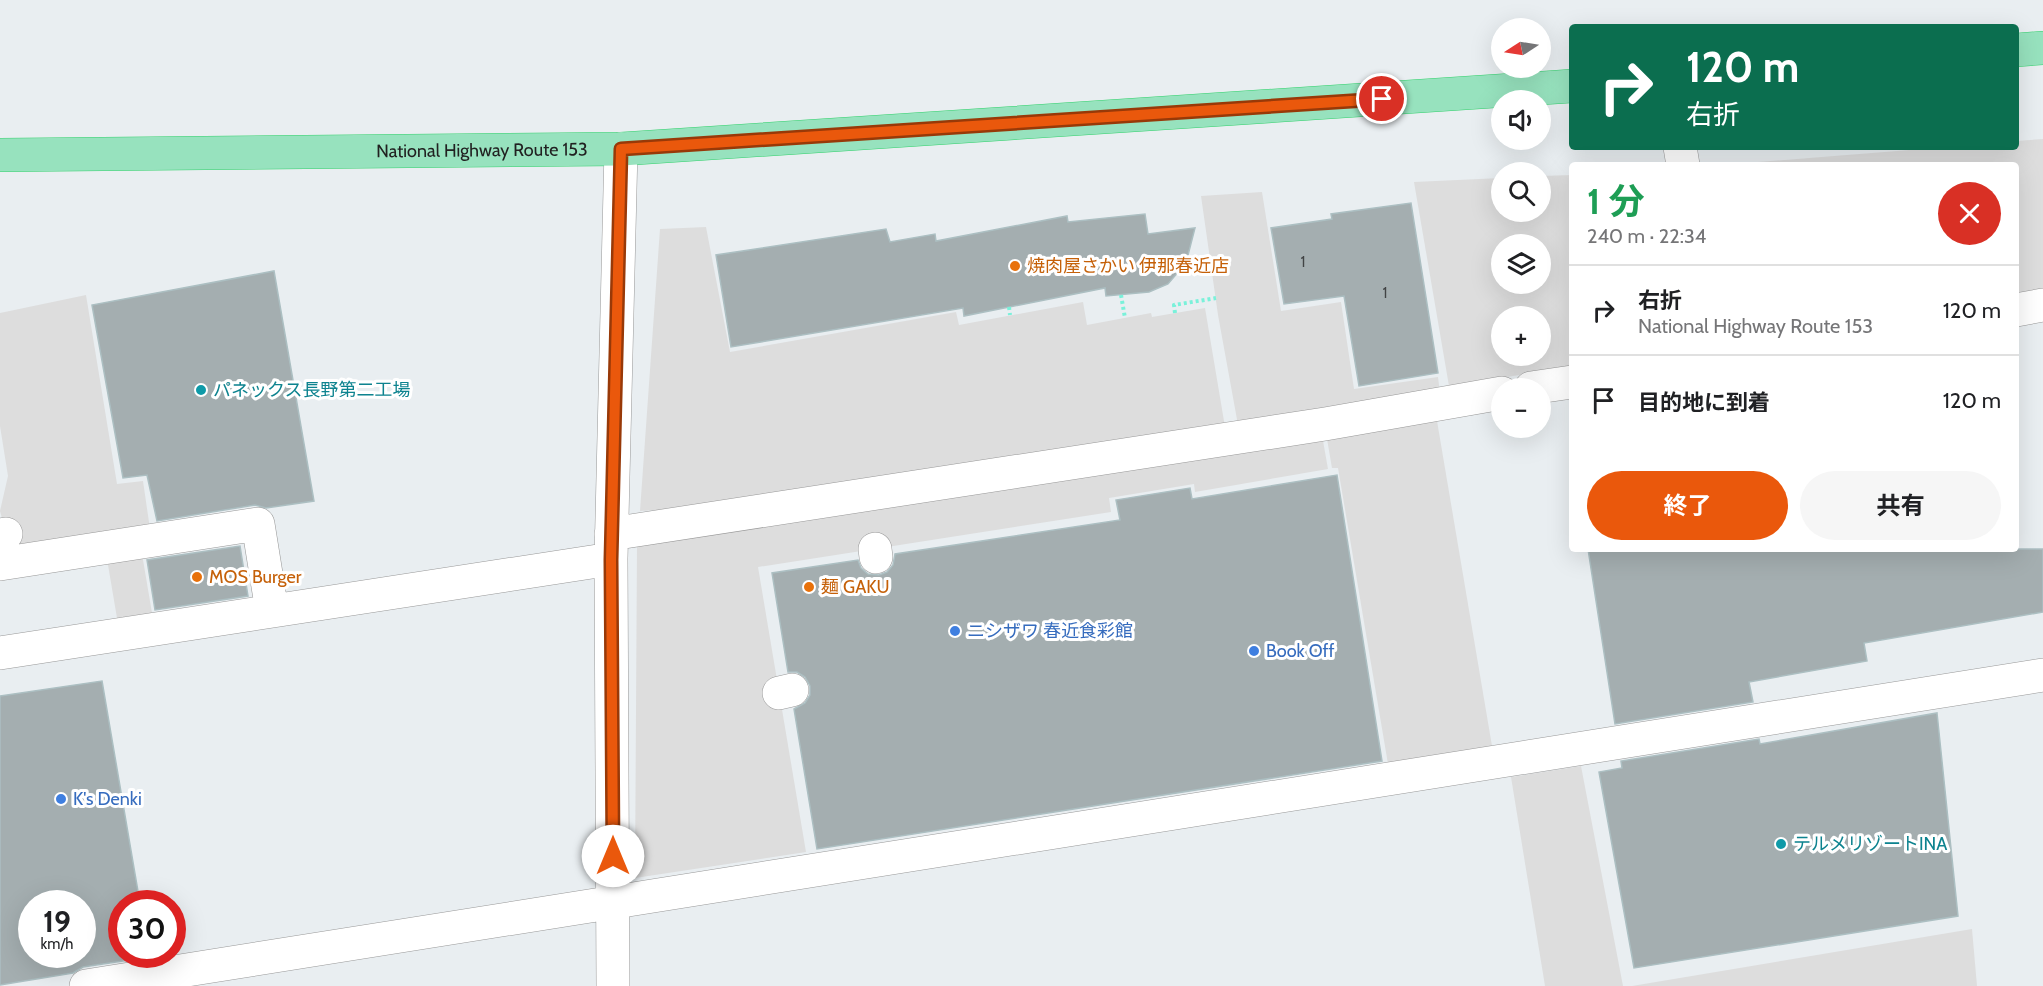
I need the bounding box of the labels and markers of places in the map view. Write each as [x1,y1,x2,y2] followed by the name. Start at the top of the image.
[1356,73,1407,124] pin
[1027,255,1229,277] place label: 焼肉屋さかい 伊那春近店
[1008,259,1022,273] marker: 焼肉屋さかい 伊那春近店
[213,379,410,401] place label: パネックス長野第二工場
[194,383,208,397] marker: パネックス長野第二工場
[209,566,302,588] place label: MOS Burger
[190,570,204,584] marker: MOS Burger
[821,576,889,598] place label: 麺 GAKU
[802,580,816,594] marker: 麺 GAKU
[967,620,1133,642] place label: ニシザワ 春近食彩館
[948,624,962,638] marker: ニシザワ 春近食彩館
[1266,640,1334,662] place label: Book Off
[1247,644,1261,658] marker: Book Off
[73,788,142,810] place label: K's Denki
[54,792,68,806] marker: K's Denki
[1793,833,1947,855] place label: テルメリゾートINA
[1774,837,1788,851] marker: テルメリゾートINA

